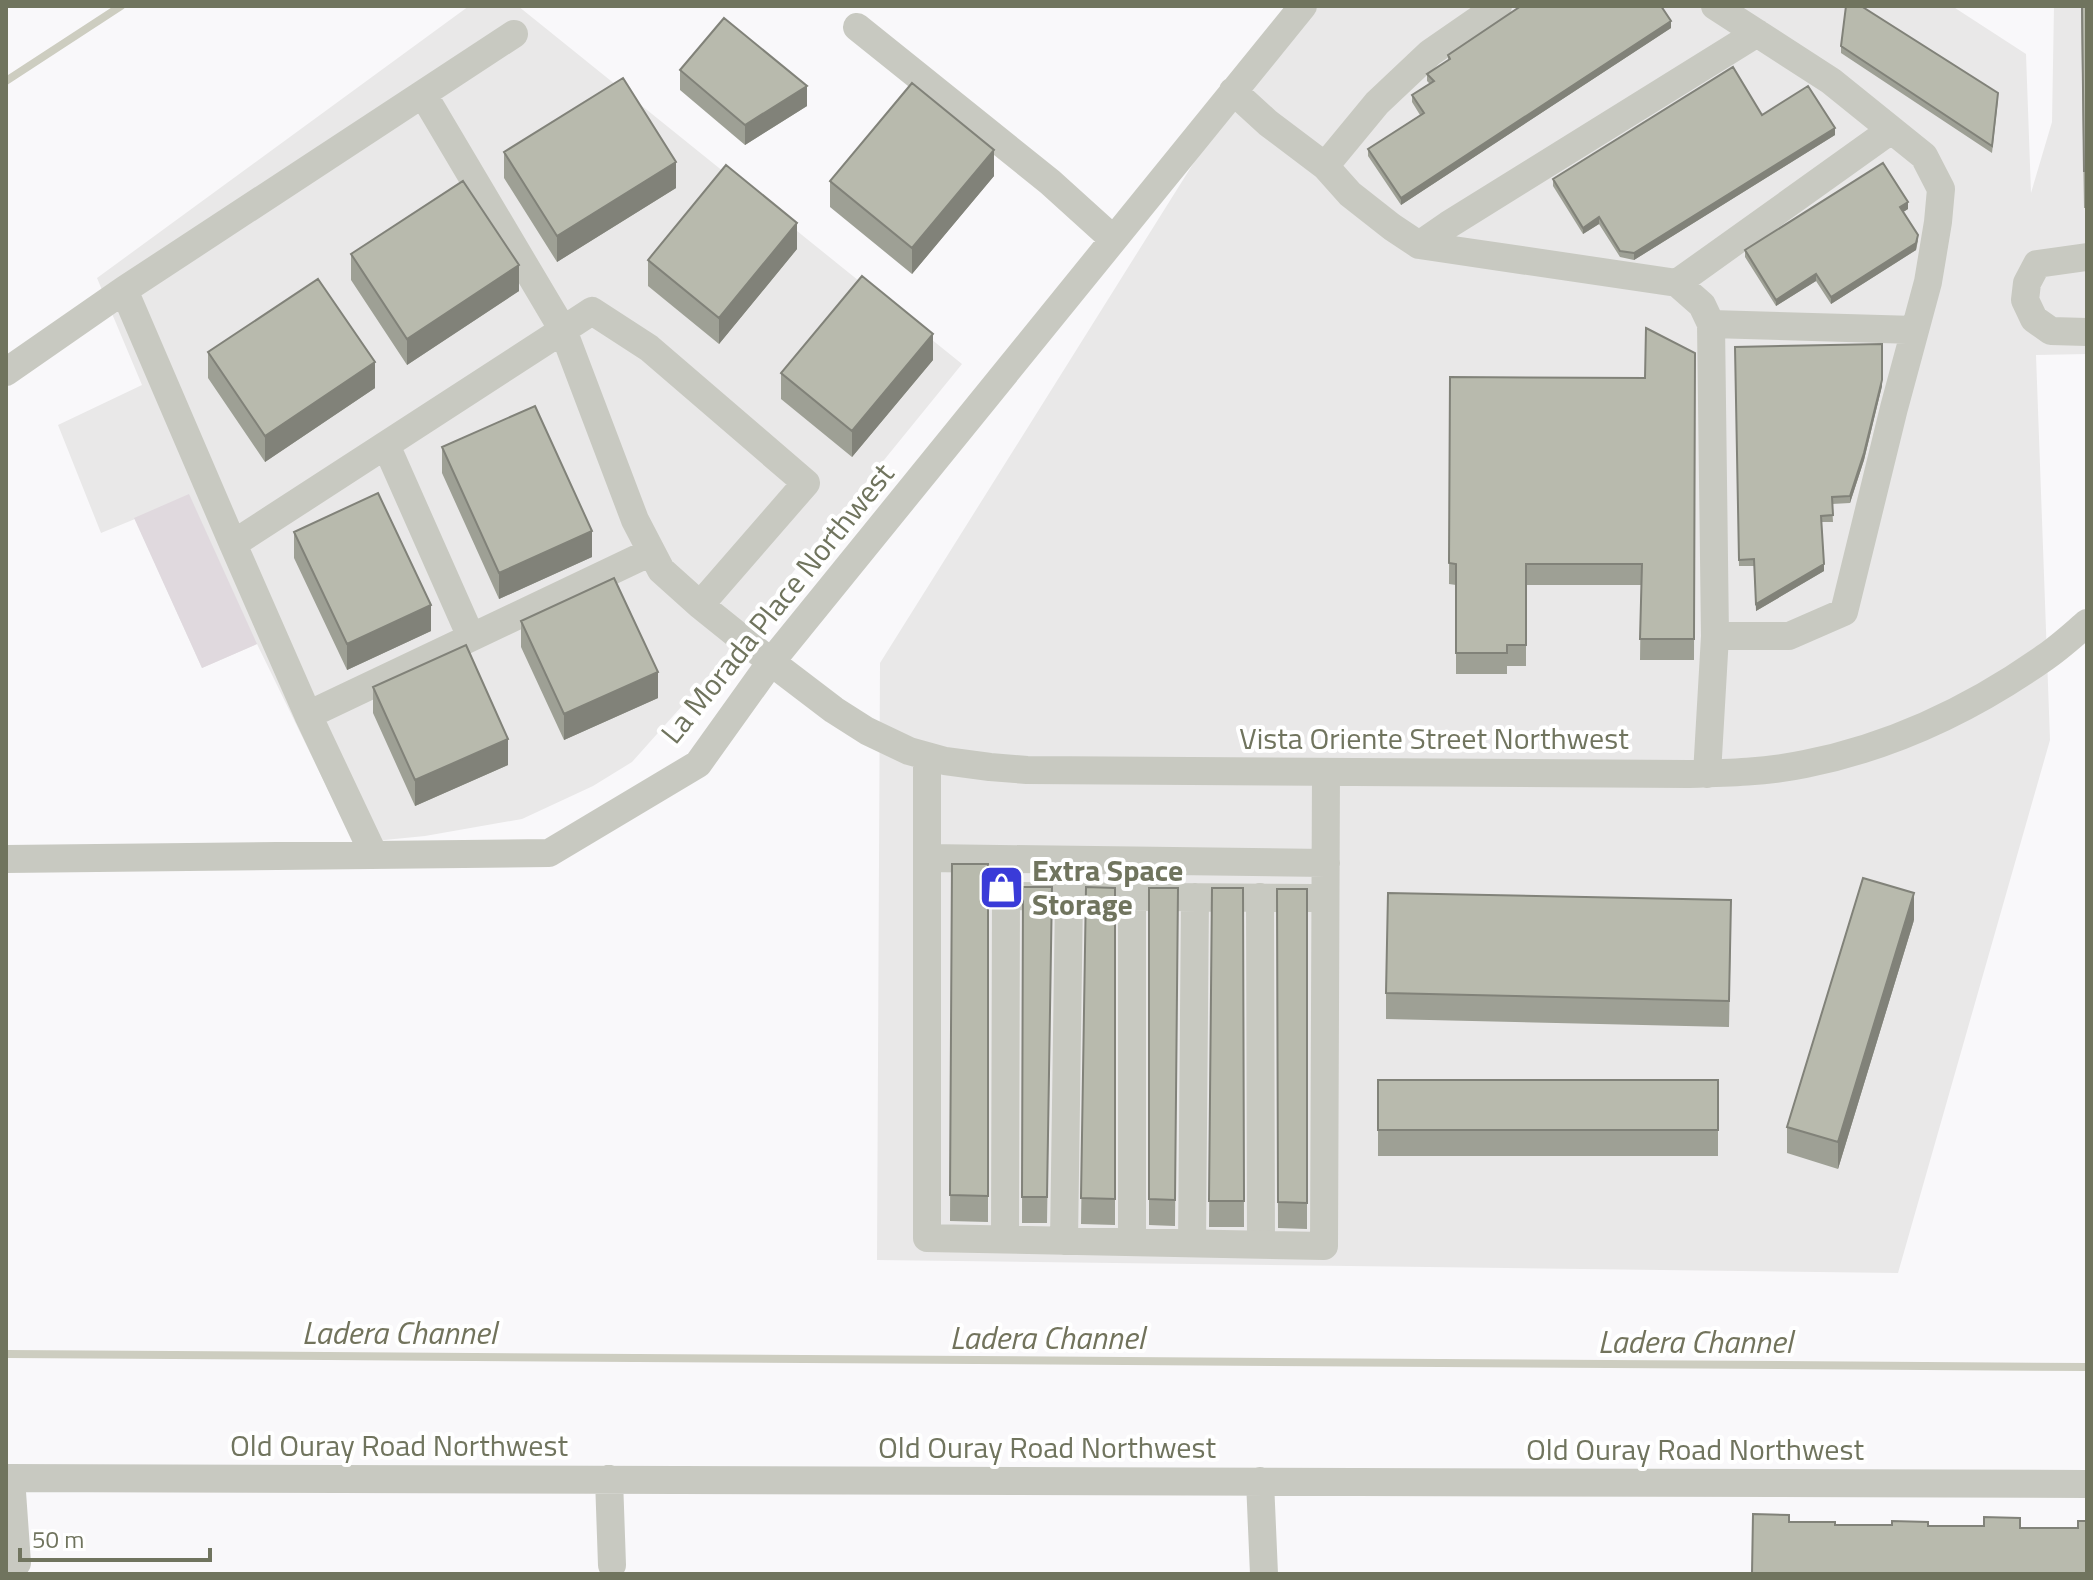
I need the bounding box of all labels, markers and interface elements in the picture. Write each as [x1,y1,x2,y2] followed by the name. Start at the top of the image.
[649,452,905,753] street label: La Morada Place Northwest
[1239,715,1629,761] street label: Vista Oriente Street Northwest
[1032,847,1183,927] place label: Extra Space Storage
[977,863,1025,911] shop icon: Extra Space Storage
[302,1308,499,1356] water label: Ladera Channel
[950,1313,1147,1361] water label: Ladera Channel
[1598,1317,1795,1365] water label: Ladera Channel
[230,1422,568,1468] street label: Old Ouray Road Northwest
[878,1424,1216,1470] street label: Old Ouray Road Northwest
[1526,1426,1864,1472] street label: Old Ouray Road Northwest
[20,1512,210,1562] scale bar
[32,1521,84,1557] text: 50 m

